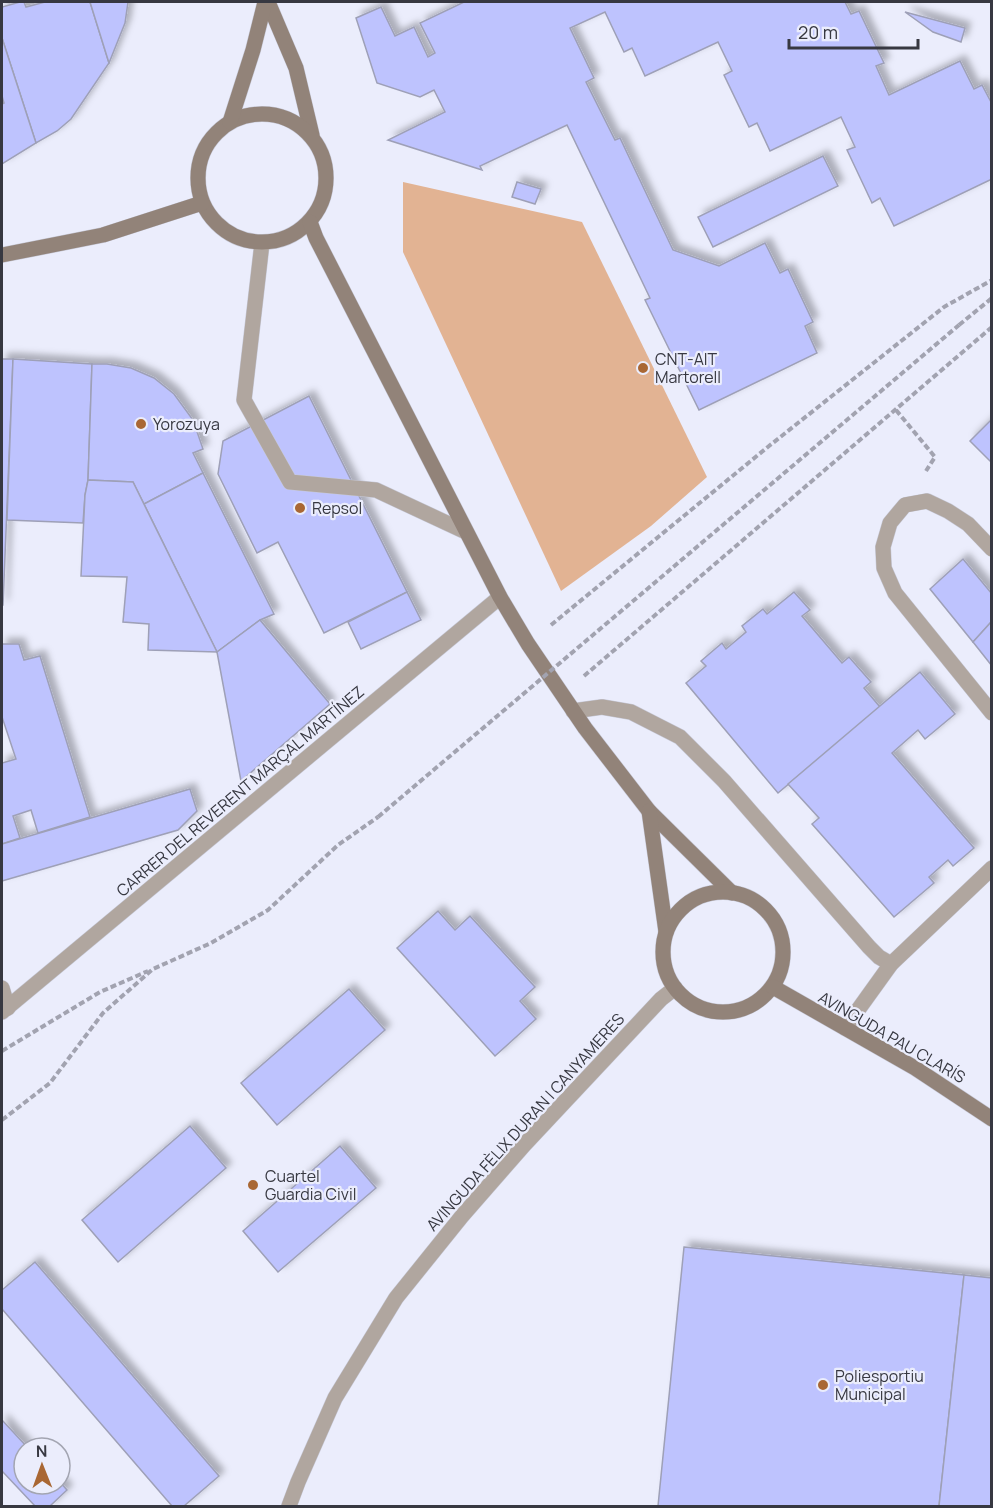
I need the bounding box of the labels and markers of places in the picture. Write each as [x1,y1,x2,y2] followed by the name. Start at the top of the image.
[655,348,721,388] place label: CNT-AIT Martorell
[636,361,650,375] marker: CNT-AIT Martorell
[153,413,220,435] place label: Yorozuya
[134,417,148,431] marker: Yorozuya
[312,497,362,519] place label: Repsol
[293,501,307,515] marker: Repsol
[265,1165,356,1205] place label: Cuartel Guardia Civil
[246,1178,260,1192] marker: Cuartel Guardia Civil
[835,1365,924,1405] place label: Poliesportiu Municipal
[816,1378,830,1392] marker: Poliesportiu Municipal

